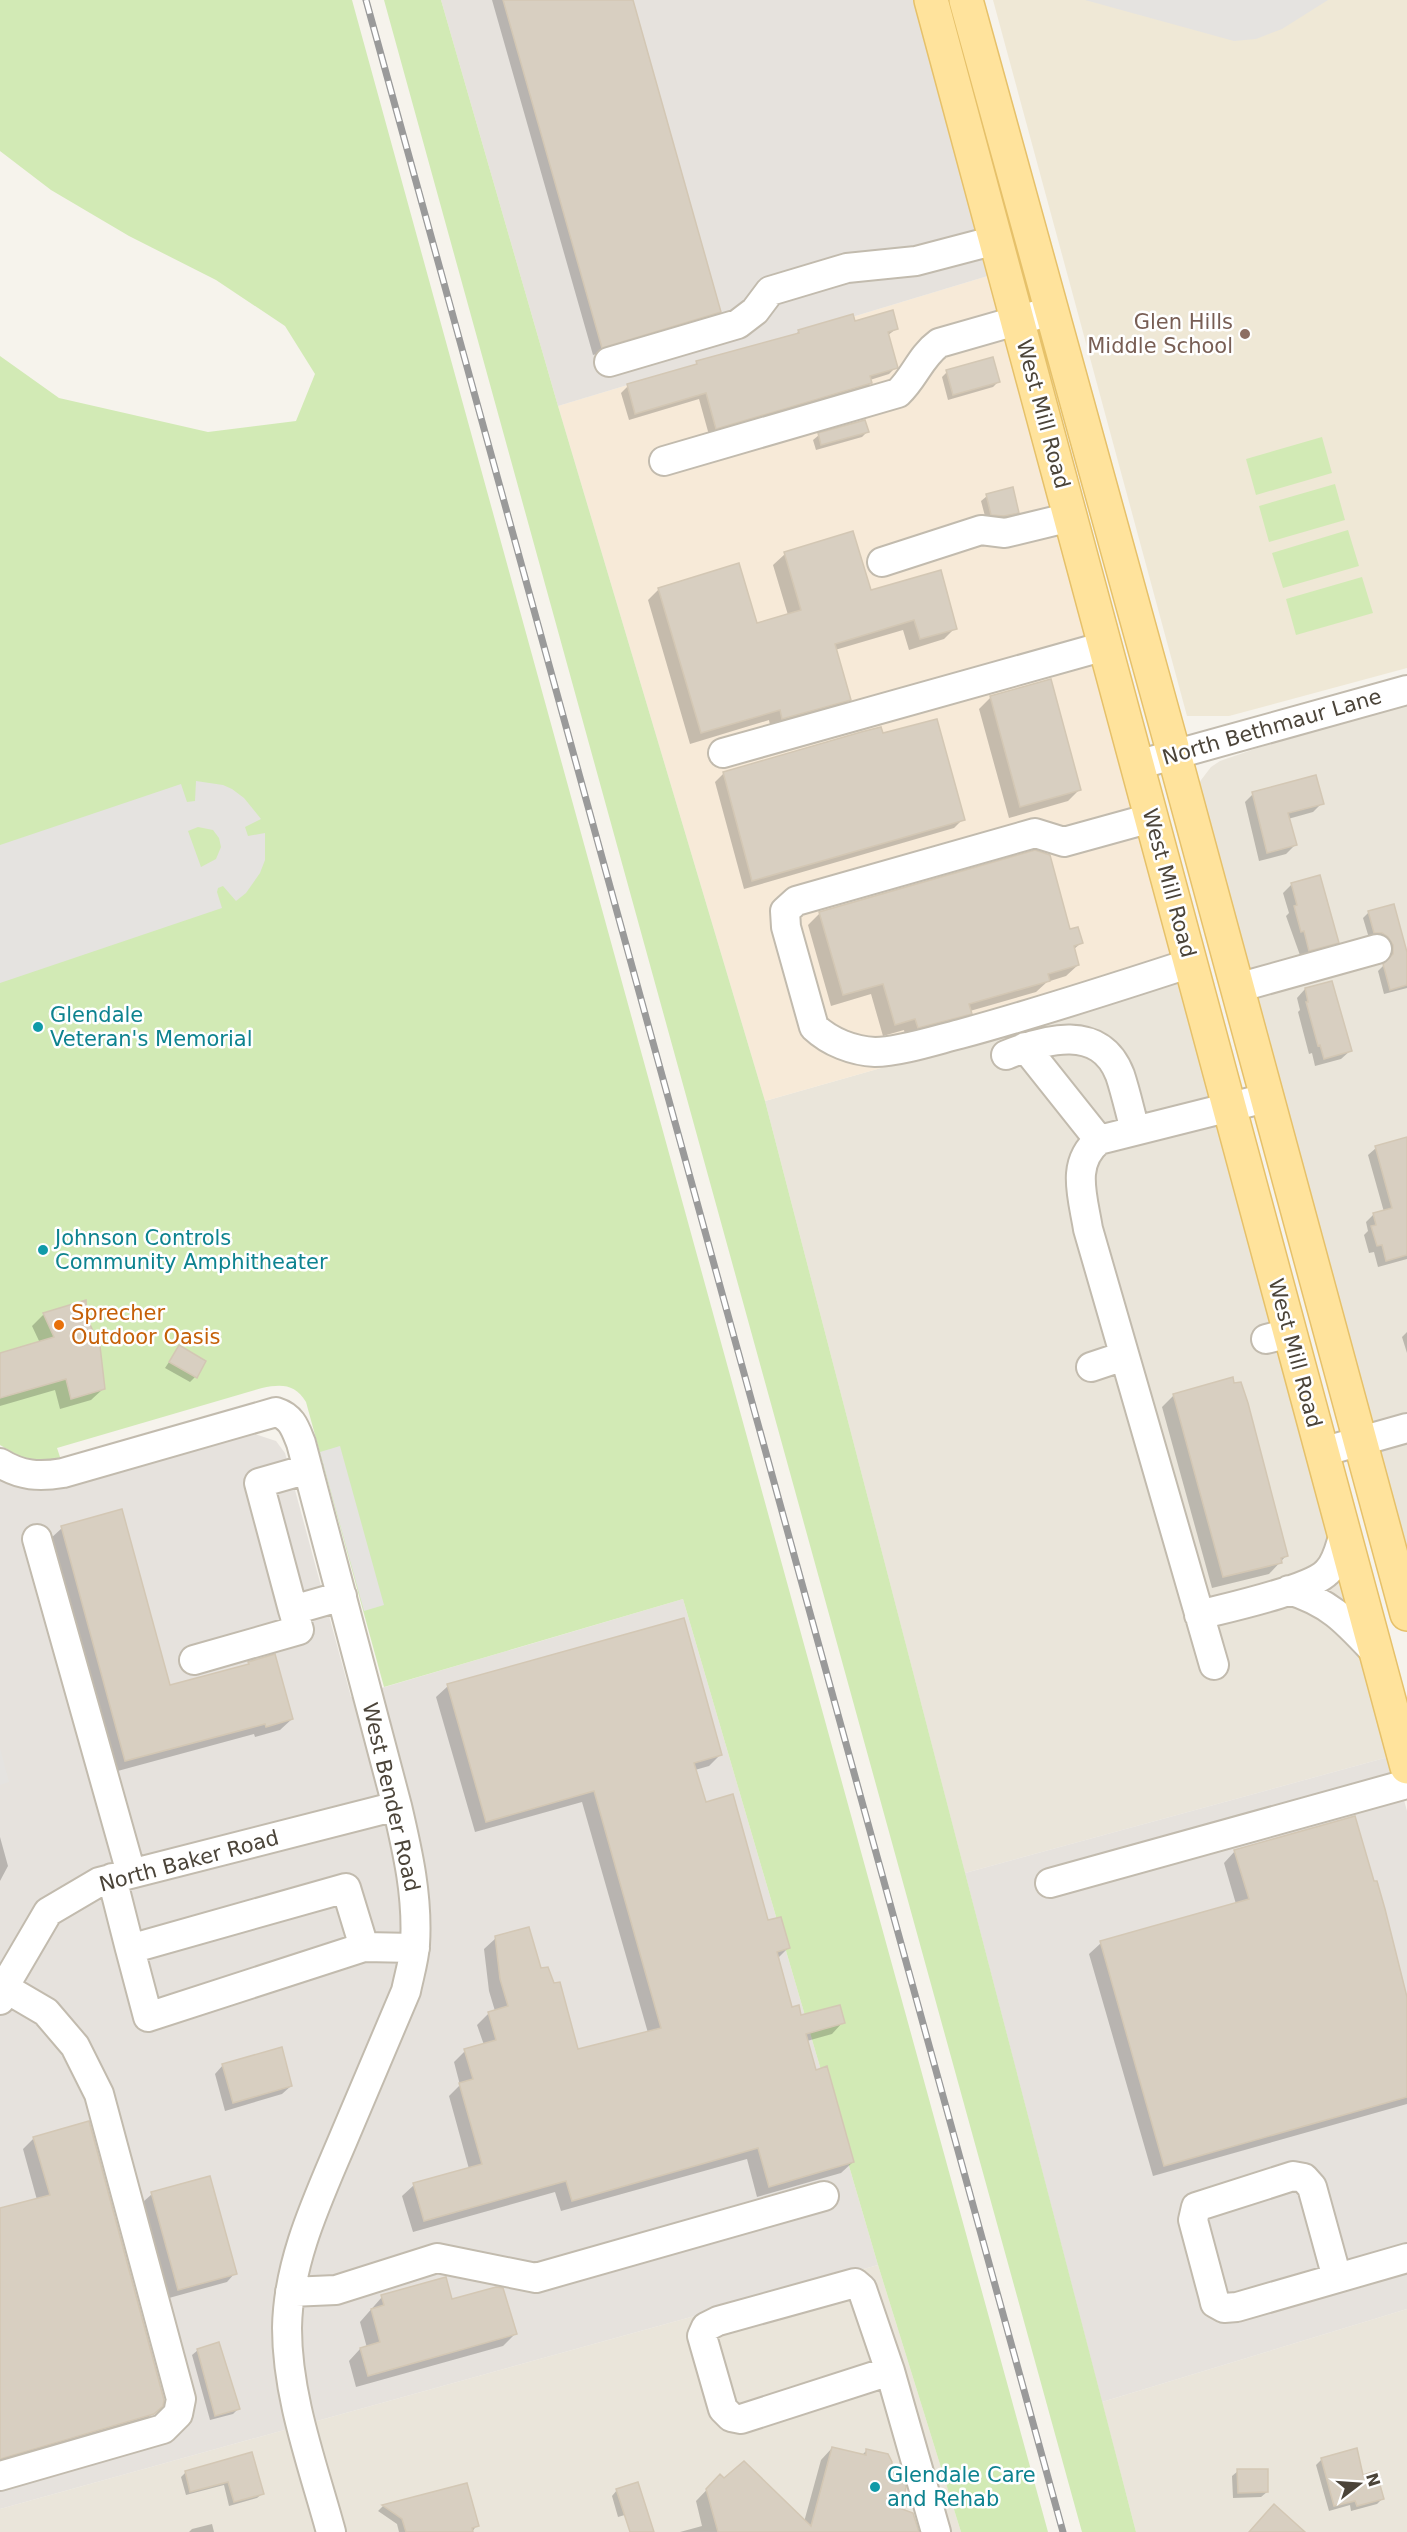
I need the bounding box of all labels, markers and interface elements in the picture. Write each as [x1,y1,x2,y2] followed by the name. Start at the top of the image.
[1087,310,1233,358] place label: Glen Hills Middle School
[1238,327,1252,341] marker: Glen Hills Middle School
[1012,337,1074,491] street label: West Mill Road
[1160,684,1384,770] street label: North Bethmaur Lane
[1138,806,1200,960] street label: West Mill Road
[50,1003,253,1051] place label: Glendale Veteran's Memorial
[31,1020,45,1034] marker: Glendale Veteran's Memorial
[53,1226,328,1274] place label: Johnson Controls Community Amphitheater
[36,1243,50,1257] marker: Johnson Controls Community Amphitheater
[1264,1276,1326,1430] street label: West Mill Road
[71,1301,221,1349] place label: Sprecher Outdoor Oasis
[52,1318,66,1332] marker: Sprecher Outdoor Oasis
[358,1700,424,1894] street label: West Bender Road
[97,1825,281,1897] street label: North Baker Road
[1329,2454,1389,2514] north arrow
[887,2463,1036,2511] place label: Glendale Care and Rehab
[1362,2471,1384,2489] text: N
[868,2480,882,2494] marker: Glendale Care and Rehab

